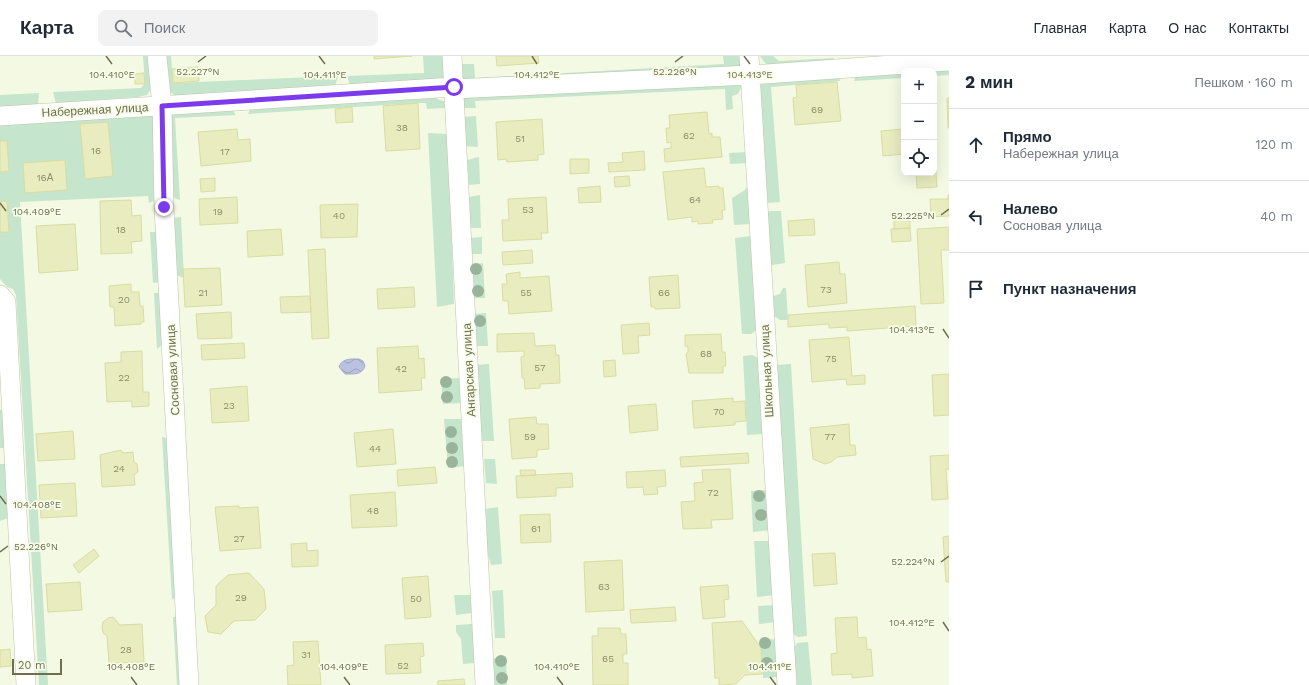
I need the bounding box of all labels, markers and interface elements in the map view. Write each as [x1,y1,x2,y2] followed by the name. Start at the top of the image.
[98,10,378,46] search box
[20,16,74,39] text: Карта
[112,17,134,39] icon: search
[144,19,185,37] text: Поиск
[1034,20,1087,36] text: Главная
[1109,20,1146,36] text: Карта
[1168,20,1207,36] text: О нас
[1229,20,1289,36] text: Контакты
[176,66,220,77] text: 52.227°N
[653,66,697,77] text: 52.226°N
[901,68,937,176] map controls
[901,68,937,104] button: +
[89,69,135,80] text: 104.410°E
[303,69,347,80] text: 104.411°E
[514,69,560,80] text: 104.412°E
[727,69,773,80] text: 104.413°E
[965,72,1013,92] text: 2 мин
[1195,75,1293,90] text: Пешком · 160 m
[445,78,463,96] route start
[41,100,149,120] street label: Набережная улица
[811,104,823,115] house number: 69
[901,104,937,140] button: −
[396,122,408,133] house number: 38
[1003,128,1052,146] text: Прямо
[683,130,695,141] house number: 62
[515,133,525,144] house number: 51
[965,134,987,156] icon: ahead
[1255,137,1293,152] text: 120 m
[901,140,937,176] button: locate
[91,145,101,156] house number: 16
[220,146,230,157] house number: 17
[1003,146,1119,161] text: Набережная улица
[37,172,54,183] house number: 16А
[689,194,701,205] house number: 64
[155,198,173,216] route end
[1003,200,1058,218] text: Налево
[522,204,534,215] house number: 53
[13,206,61,217] text: 104.409°E
[213,206,223,217] house number: 19
[965,206,987,228] icon: left
[1260,209,1293,224] text: 40 m
[333,210,345,221] house number: 40
[891,210,935,221] text: 52.225°N
[1003,218,1102,233] text: Сосновая улица
[116,224,126,235] house number: 18
[965,278,987,300] icon: arrive
[1003,280,1136,298] text: Пункт назначения
[820,284,832,295] house number: 73
[198,287,208,298] house number: 21
[520,287,532,298] house number: 55
[658,287,670,298] house number: 66
[118,294,130,305] house number: 20
[460,322,478,417] street label: Ангарская улица
[164,324,182,416] street label: Сосновая улица
[758,324,776,418] street label: Школьная улица
[889,324,935,335] text: 104.413°E
[700,348,712,359] house number: 68
[825,353,837,364] house number: 75
[534,362,546,373] house number: 57
[395,363,407,374] house number: 42
[118,372,130,383] house number: 22
[223,400,235,411] house number: 23
[713,406,725,417] house number: 70
[524,431,536,442] house number: 59
[824,431,836,442] house number: 77
[369,443,381,454] house number: 44
[113,463,125,474] house number: 24
[707,487,719,498] house number: 72
[13,499,61,510] text: 104.408°E
[367,505,379,516] house number: 48
[531,523,541,534] house number: 61
[233,533,245,544] house number: 27
[14,541,58,552] text: 52.226°N
[891,556,935,567] text: 52.224°N
[598,581,610,592] house number: 63
[235,592,247,603] house number: 29
[410,593,422,604] house number: 50
[889,617,935,628] text: 104.412°E
[120,644,132,655] house number: 28
[301,649,311,660] house number: 31
[602,653,614,664] house number: 65
[12,657,62,676] scale bar
[18,659,46,672] text: 20 m
[397,660,409,671] house number: 52
[107,661,155,672] text: 104.408°E
[320,661,368,672] text: 104.409°E
[534,661,580,672] text: 104.410°E
[748,661,792,672] text: 104.411°E

